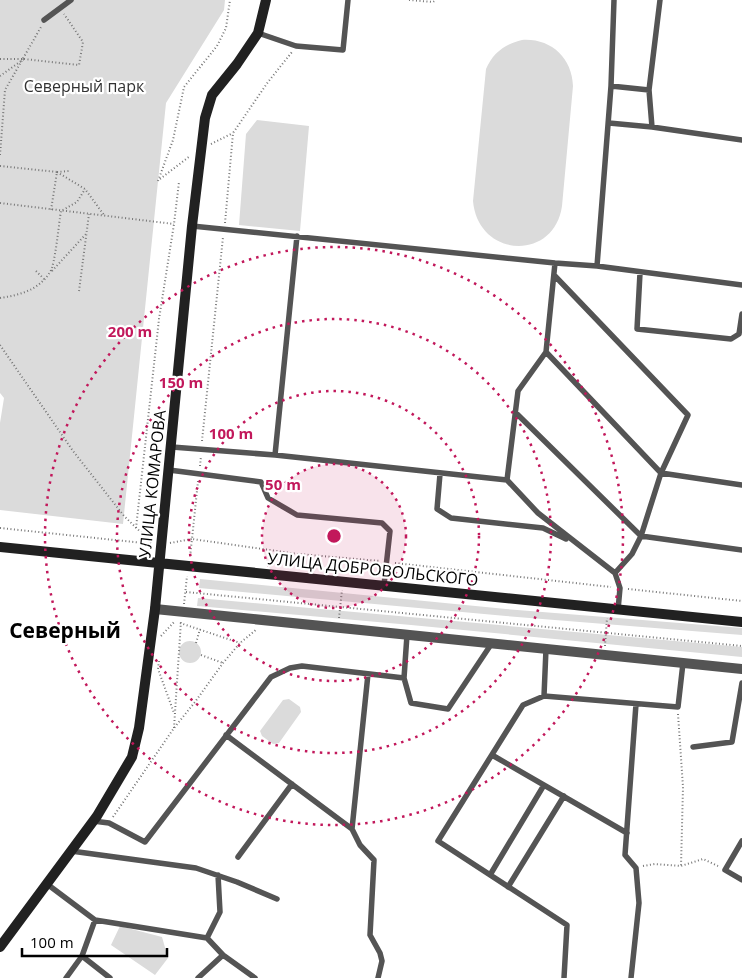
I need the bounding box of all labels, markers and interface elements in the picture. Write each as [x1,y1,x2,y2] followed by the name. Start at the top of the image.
[24,75,145,97] park label: Северный парк
[108,321,152,341] text: 200 m
[159,372,203,392] text: 150 m
[133,408,171,559] street label: УЛИЦА КОМАРОВА
[209,423,253,443] text: 100 m
[265,474,301,494] text: 50 m
[325,527,343,545] centre of rings
[267,547,479,591] street label: УЛИЦА ДОБРОВОЛЬСКОГО
[9,616,121,644] district label: Северный
[22,926,168,958] scale bar
[30,932,74,952] text: 100 m

